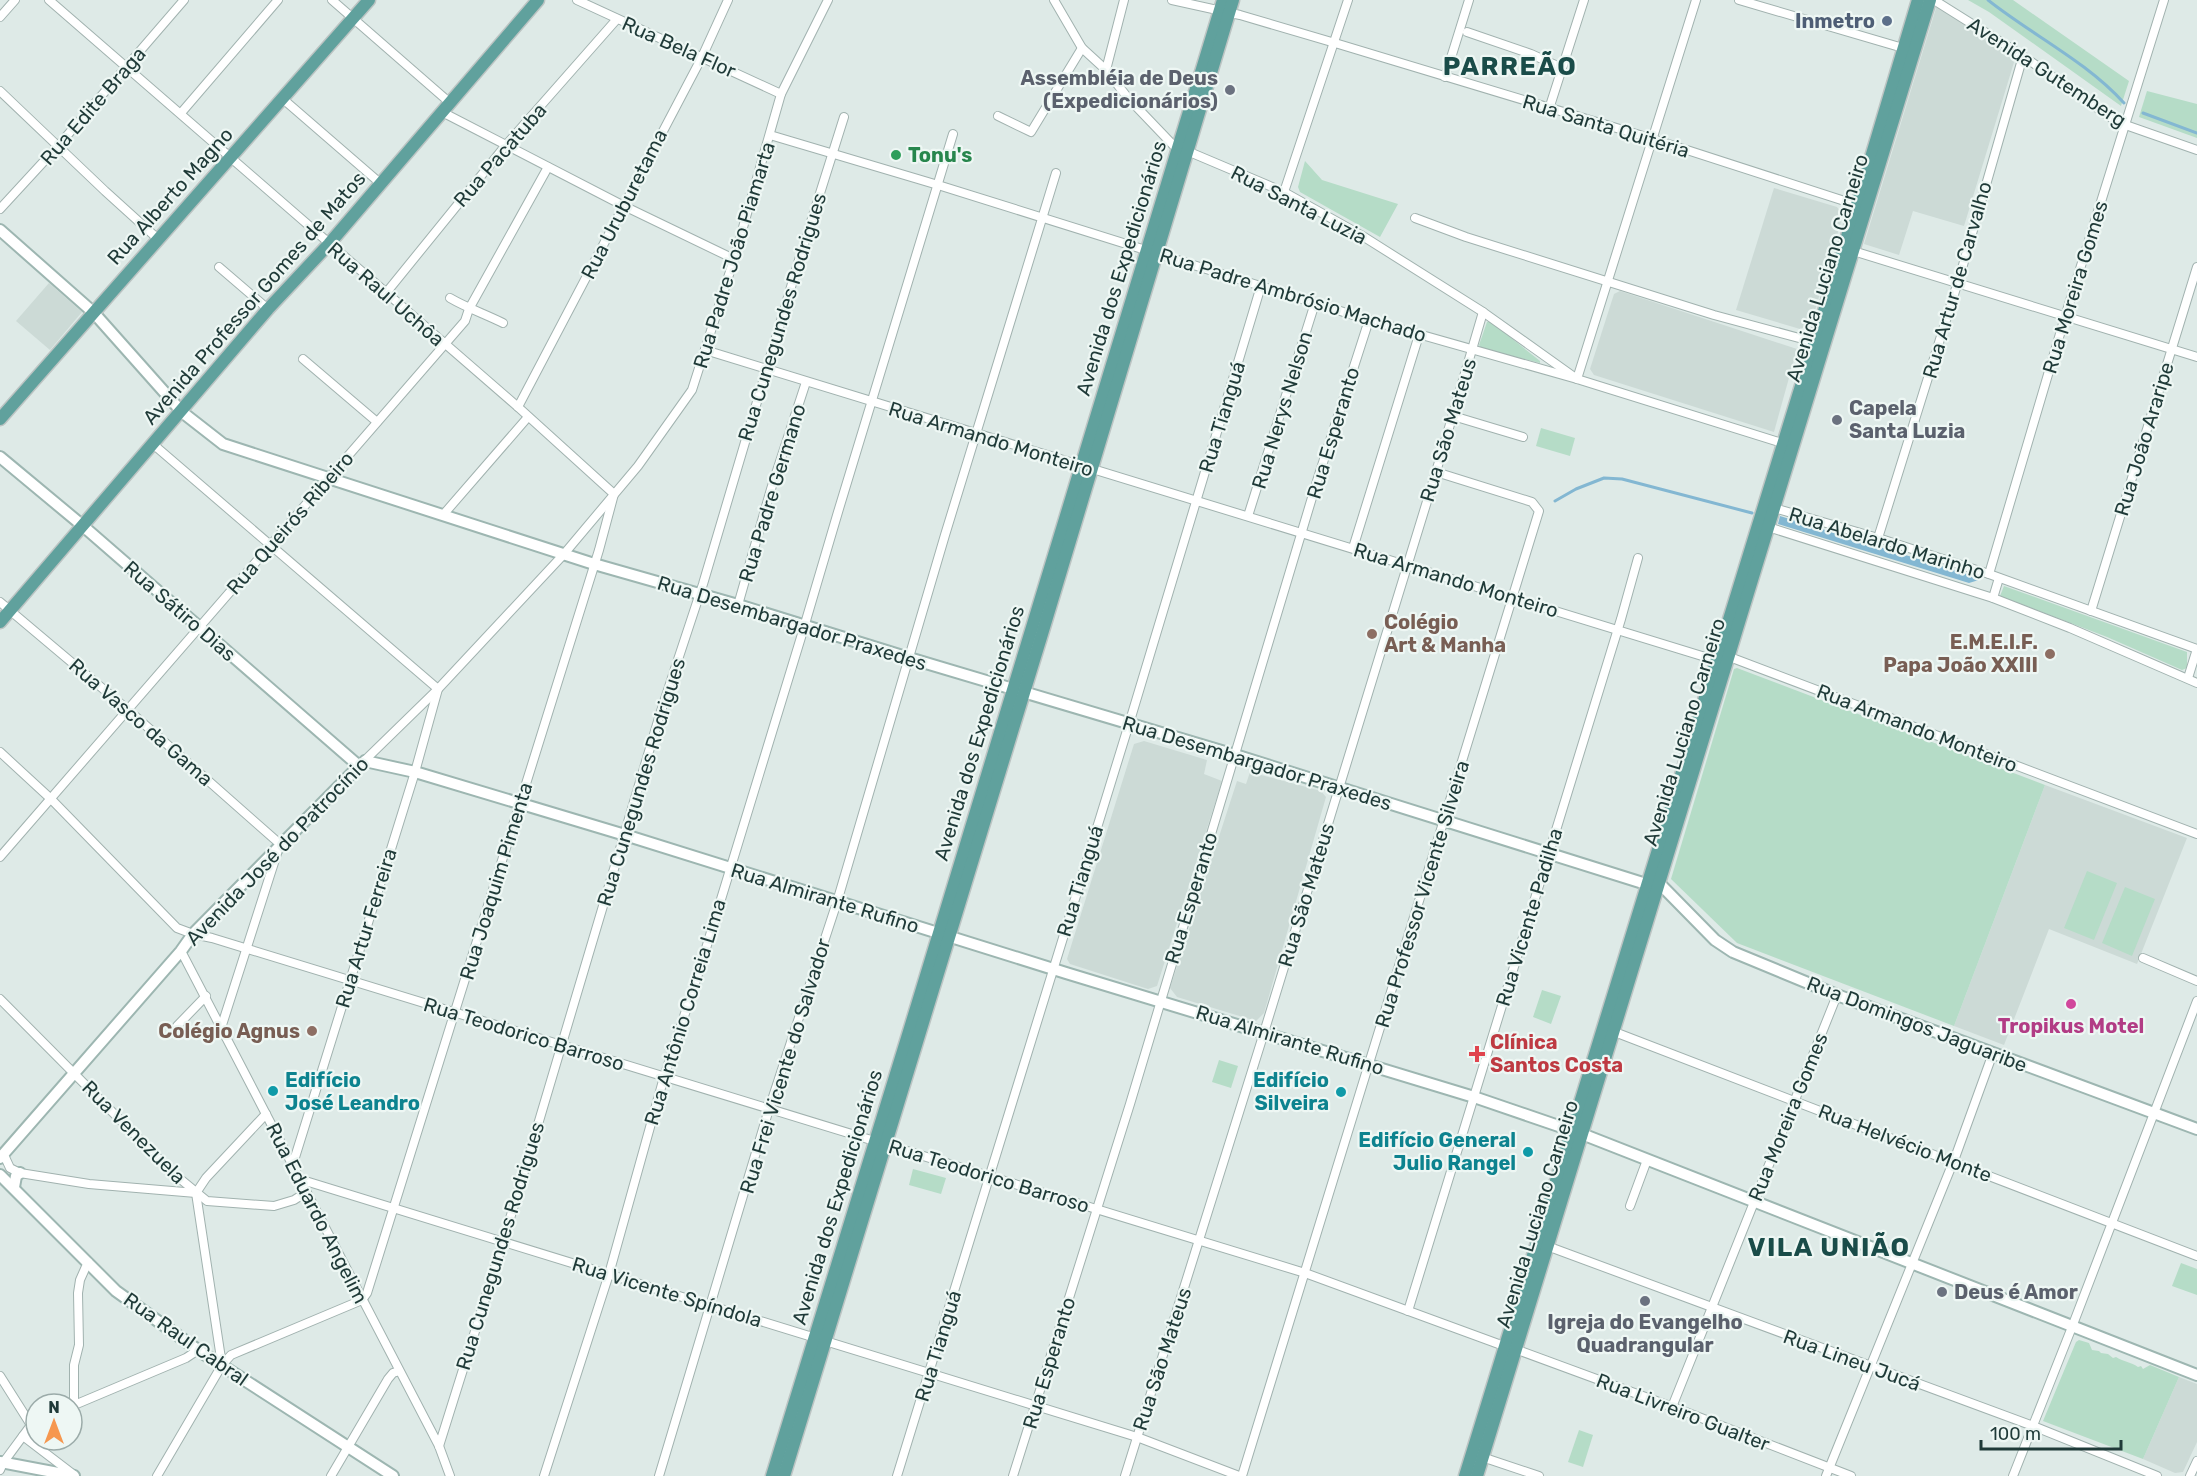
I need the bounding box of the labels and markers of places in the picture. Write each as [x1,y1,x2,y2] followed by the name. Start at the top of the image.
[1795,9,1875,33] place label: Inmetro
[1880,14,1894,28] marker: Inmetro
[1021,66,1218,113] place label: Assembléia de Deus (Expedicionários)
[1223,83,1237,97] marker: Assembléia de Deus (Expedicionários)
[908,143,972,167] place label: Tonu's
[889,148,903,162] marker: Tonu's
[1849,396,1965,443] place label: Capela Santa Luzia
[1830,413,1844,427] marker: Capela Santa Luzia
[1384,610,1506,657] place label: Colégio Art & Manha
[1365,627,1379,641] marker: Colégio Art & Manha
[1883,630,2038,677] place label: E.M.E.I.F. Papa João XXIII
[2043,647,2057,661] marker: E.M.E.I.F. Papa João XXIII
[2064,997,2078,1011] marker: Tropikus Motel
[1998,1014,2144,1038] place label: Tropikus Motel
[158,1019,300,1043] place label: Colégio Agnus
[305,1024,319,1038] marker: Colégio Agnus
[1490,1030,1623,1077] place label: Clínica Santos Costa
[1468,1045,1486,1063] marker: Clínica Santos Costa
[285,1068,420,1115] place label: Edifício José Leandro
[1253,1068,1329,1115] place label: Edifício Silveira
[266,1084,280,1098] marker: Edifício José Leandro
[1334,1085,1348,1099] marker: Edifício Silveira
[1358,1128,1516,1175] place label: Edifício General Julio Rangel
[1521,1145,1535,1159] marker: Edifício General Julio Rangel
[1954,1280,2078,1304] place label: Deus é Amor
[1935,1285,1949,1299] marker: Deus é Amor
[1638,1294,1652,1308] marker: Igreja do Evangelho Quadrangular
[1547,1310,1743,1357] place label: Igreja do Evangelho Quadrangular

